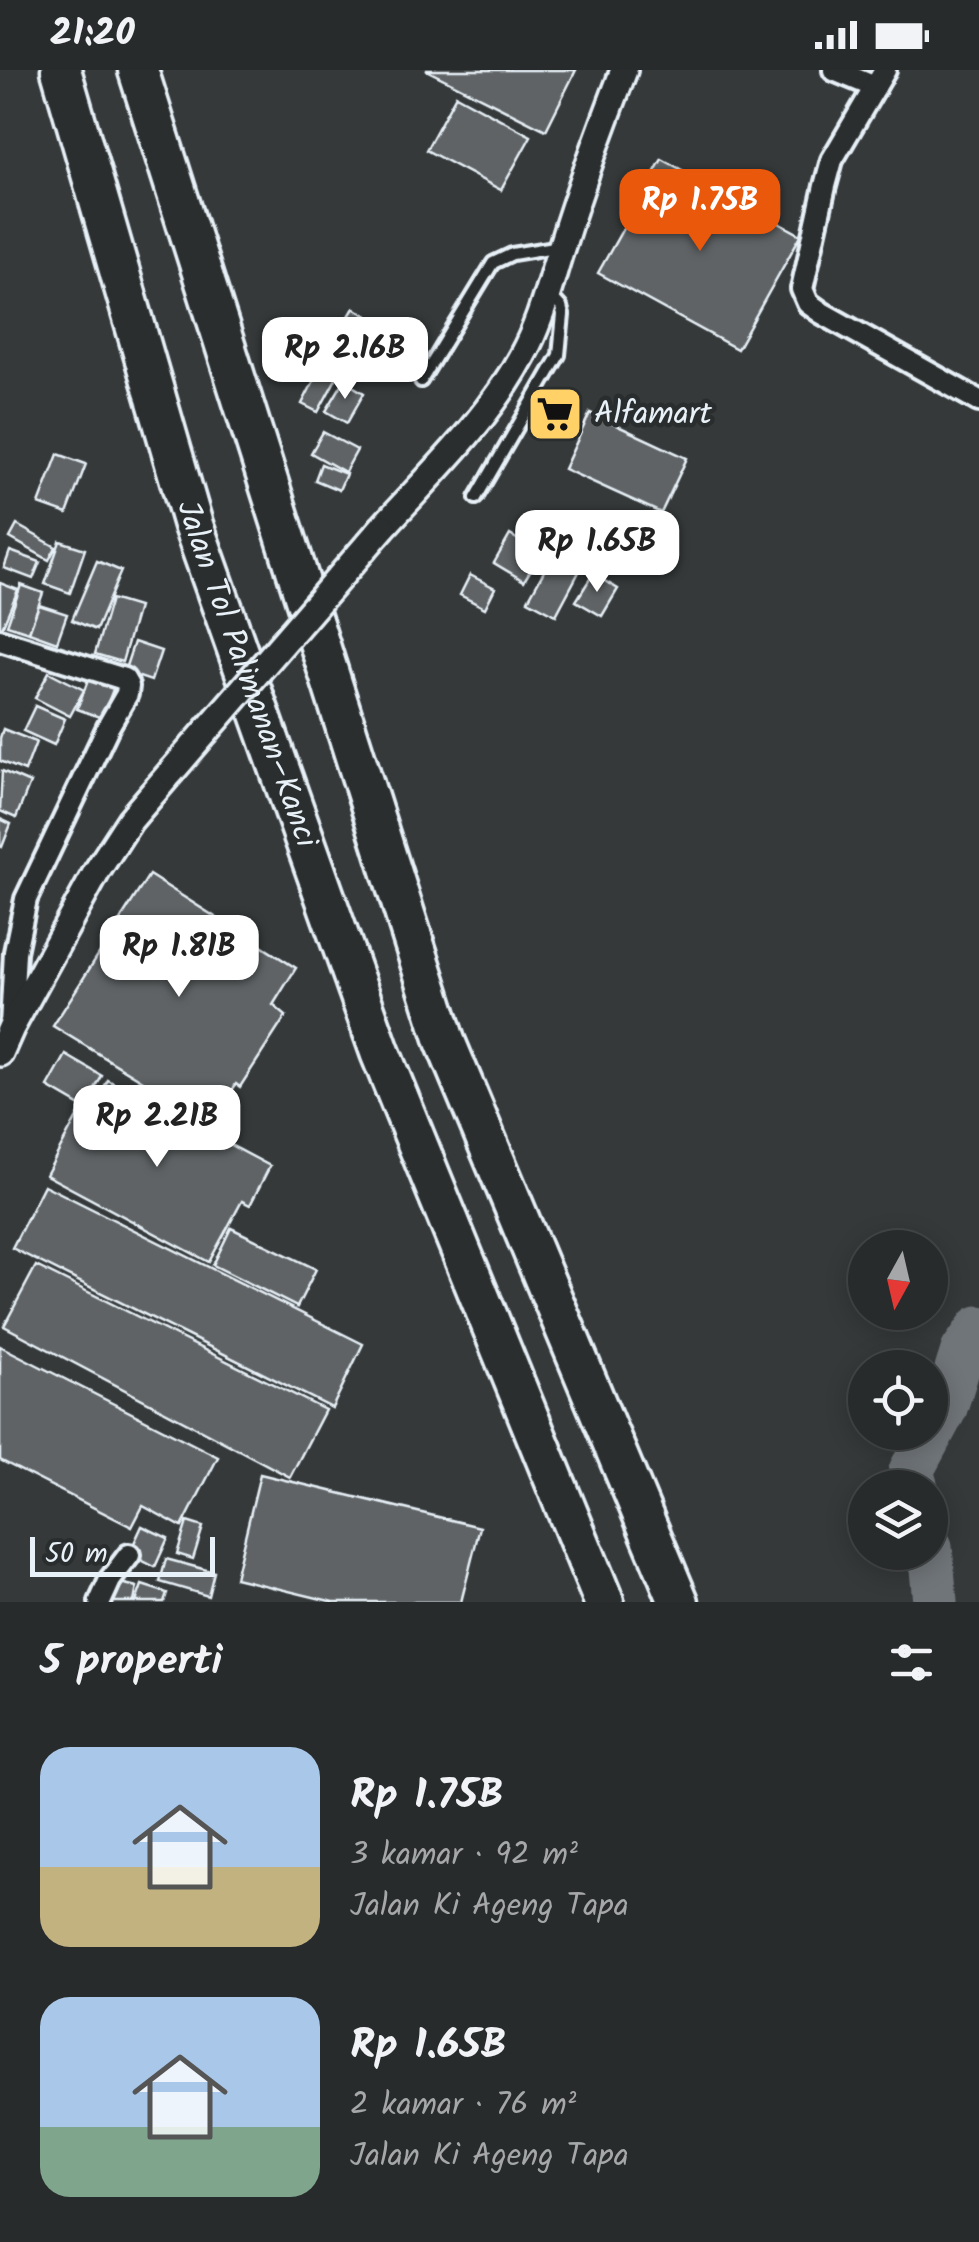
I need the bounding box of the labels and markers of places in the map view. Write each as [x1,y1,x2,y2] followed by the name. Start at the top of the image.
[597,169,803,254] pin: Rp 1.75B
[242,317,448,402] pin: Rp 2.16B
[525,384,585,444] supermarket icon: Alfamart
[594,389,712,440] place label: Alfamart
[494,510,700,595] pin: Rp 1.65B
[76,915,282,1000] pin: Rp 1.81B
[54,1085,260,1170] pin: Rp 2.21B

